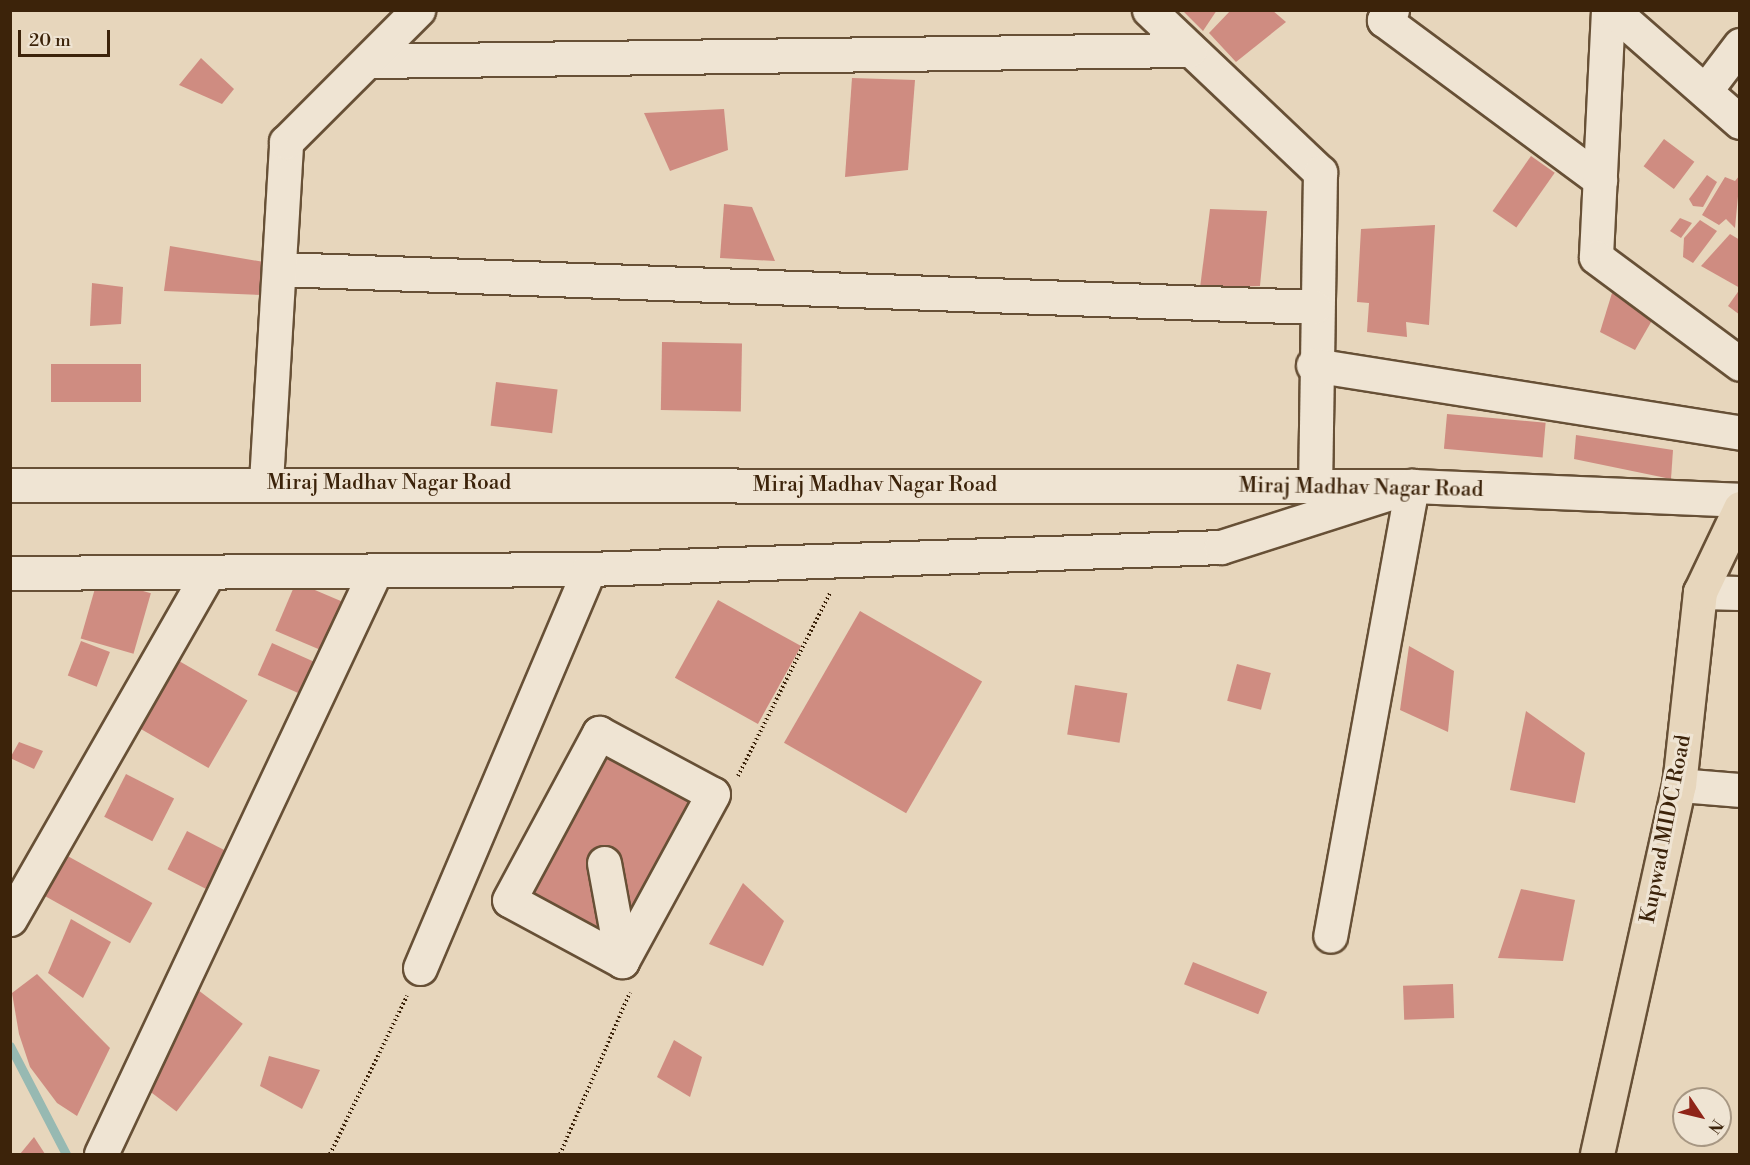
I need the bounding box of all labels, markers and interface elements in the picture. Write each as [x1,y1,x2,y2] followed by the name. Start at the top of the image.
[21,18,112,56] scale bar
[29,29,71,52] text: 20 m
[267,470,511,496] street label: Miraj Madhav Nagar Road
[753,472,997,498] street label: Miraj Madhav Nagar Road
[1239,473,1483,503] street label: Miraj Madhav Nagar Road
[1635,733,1697,925] street label: Kupwad MIDC Road
[1672,1087,1732,1147] north arrow
[1703,1115,1727,1137] text: N

